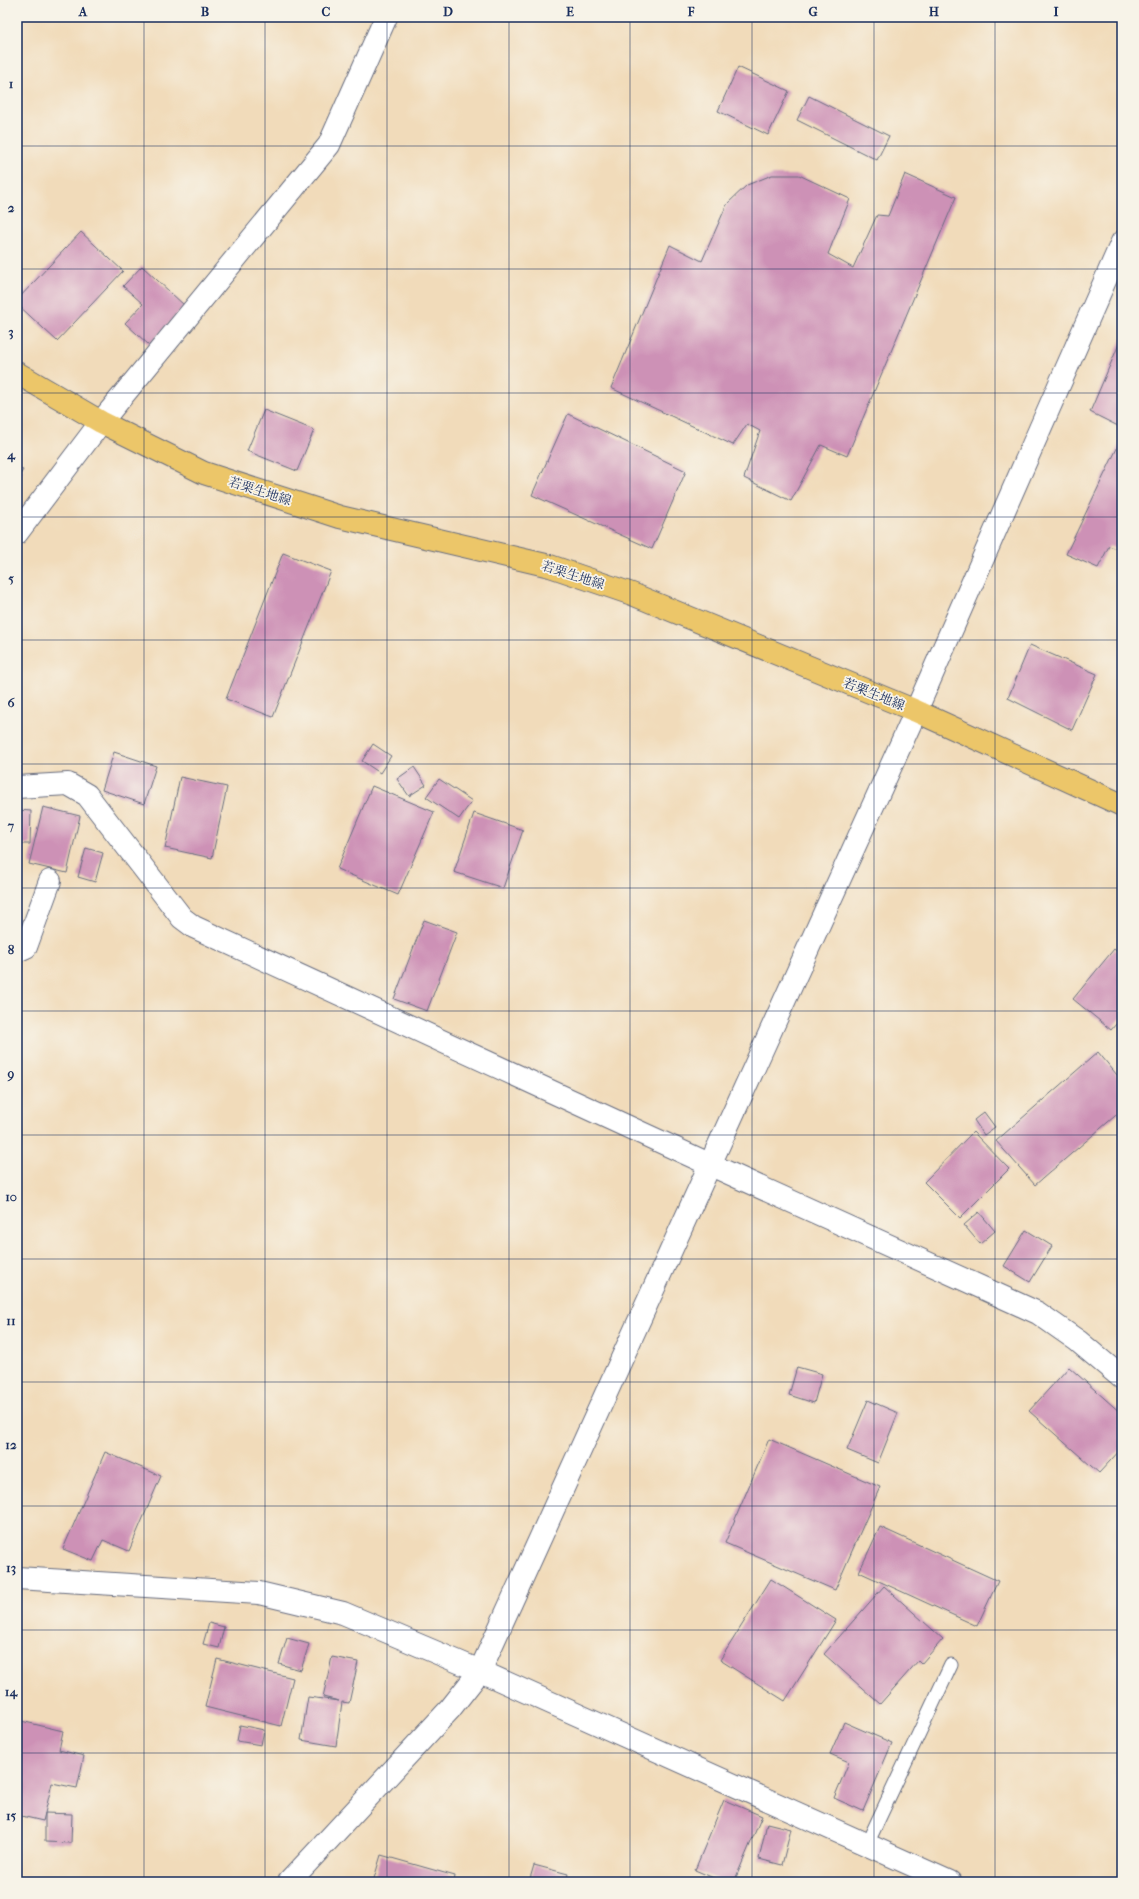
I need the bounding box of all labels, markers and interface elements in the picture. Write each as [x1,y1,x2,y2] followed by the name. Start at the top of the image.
[78,4,88,19] text: A
[201,4,210,19] text: B
[322,4,331,19] text: C
[443,4,453,19] text: D
[566,4,574,19] text: E
[687,4,695,19] text: F
[808,4,818,19] text: G
[929,4,940,19] text: H
[1053,4,1059,19] text: I
[9,76,14,91] text: 1
[8,200,15,215] text: 2
[8,324,14,340] text: 3
[6,447,16,463] text: 4
[227,474,293,508] street label: 若栗生地線
[540,558,606,592] street label: 若栗生地線
[8,571,14,586] text: 5
[841,675,907,713] street label: 若栗生地線
[7,695,15,710] text: 6
[7,818,15,833] text: 7
[8,942,15,957] text: 8
[7,1066,15,1082] text: 9
[5,1189,17,1204] text: 10
[6,1313,16,1328] text: 11
[5,1437,17,1452] text: 12
[6,1560,16,1576] text: 13
[5,1684,18,1700] text: 14
[6,1808,16,1823] text: 15

